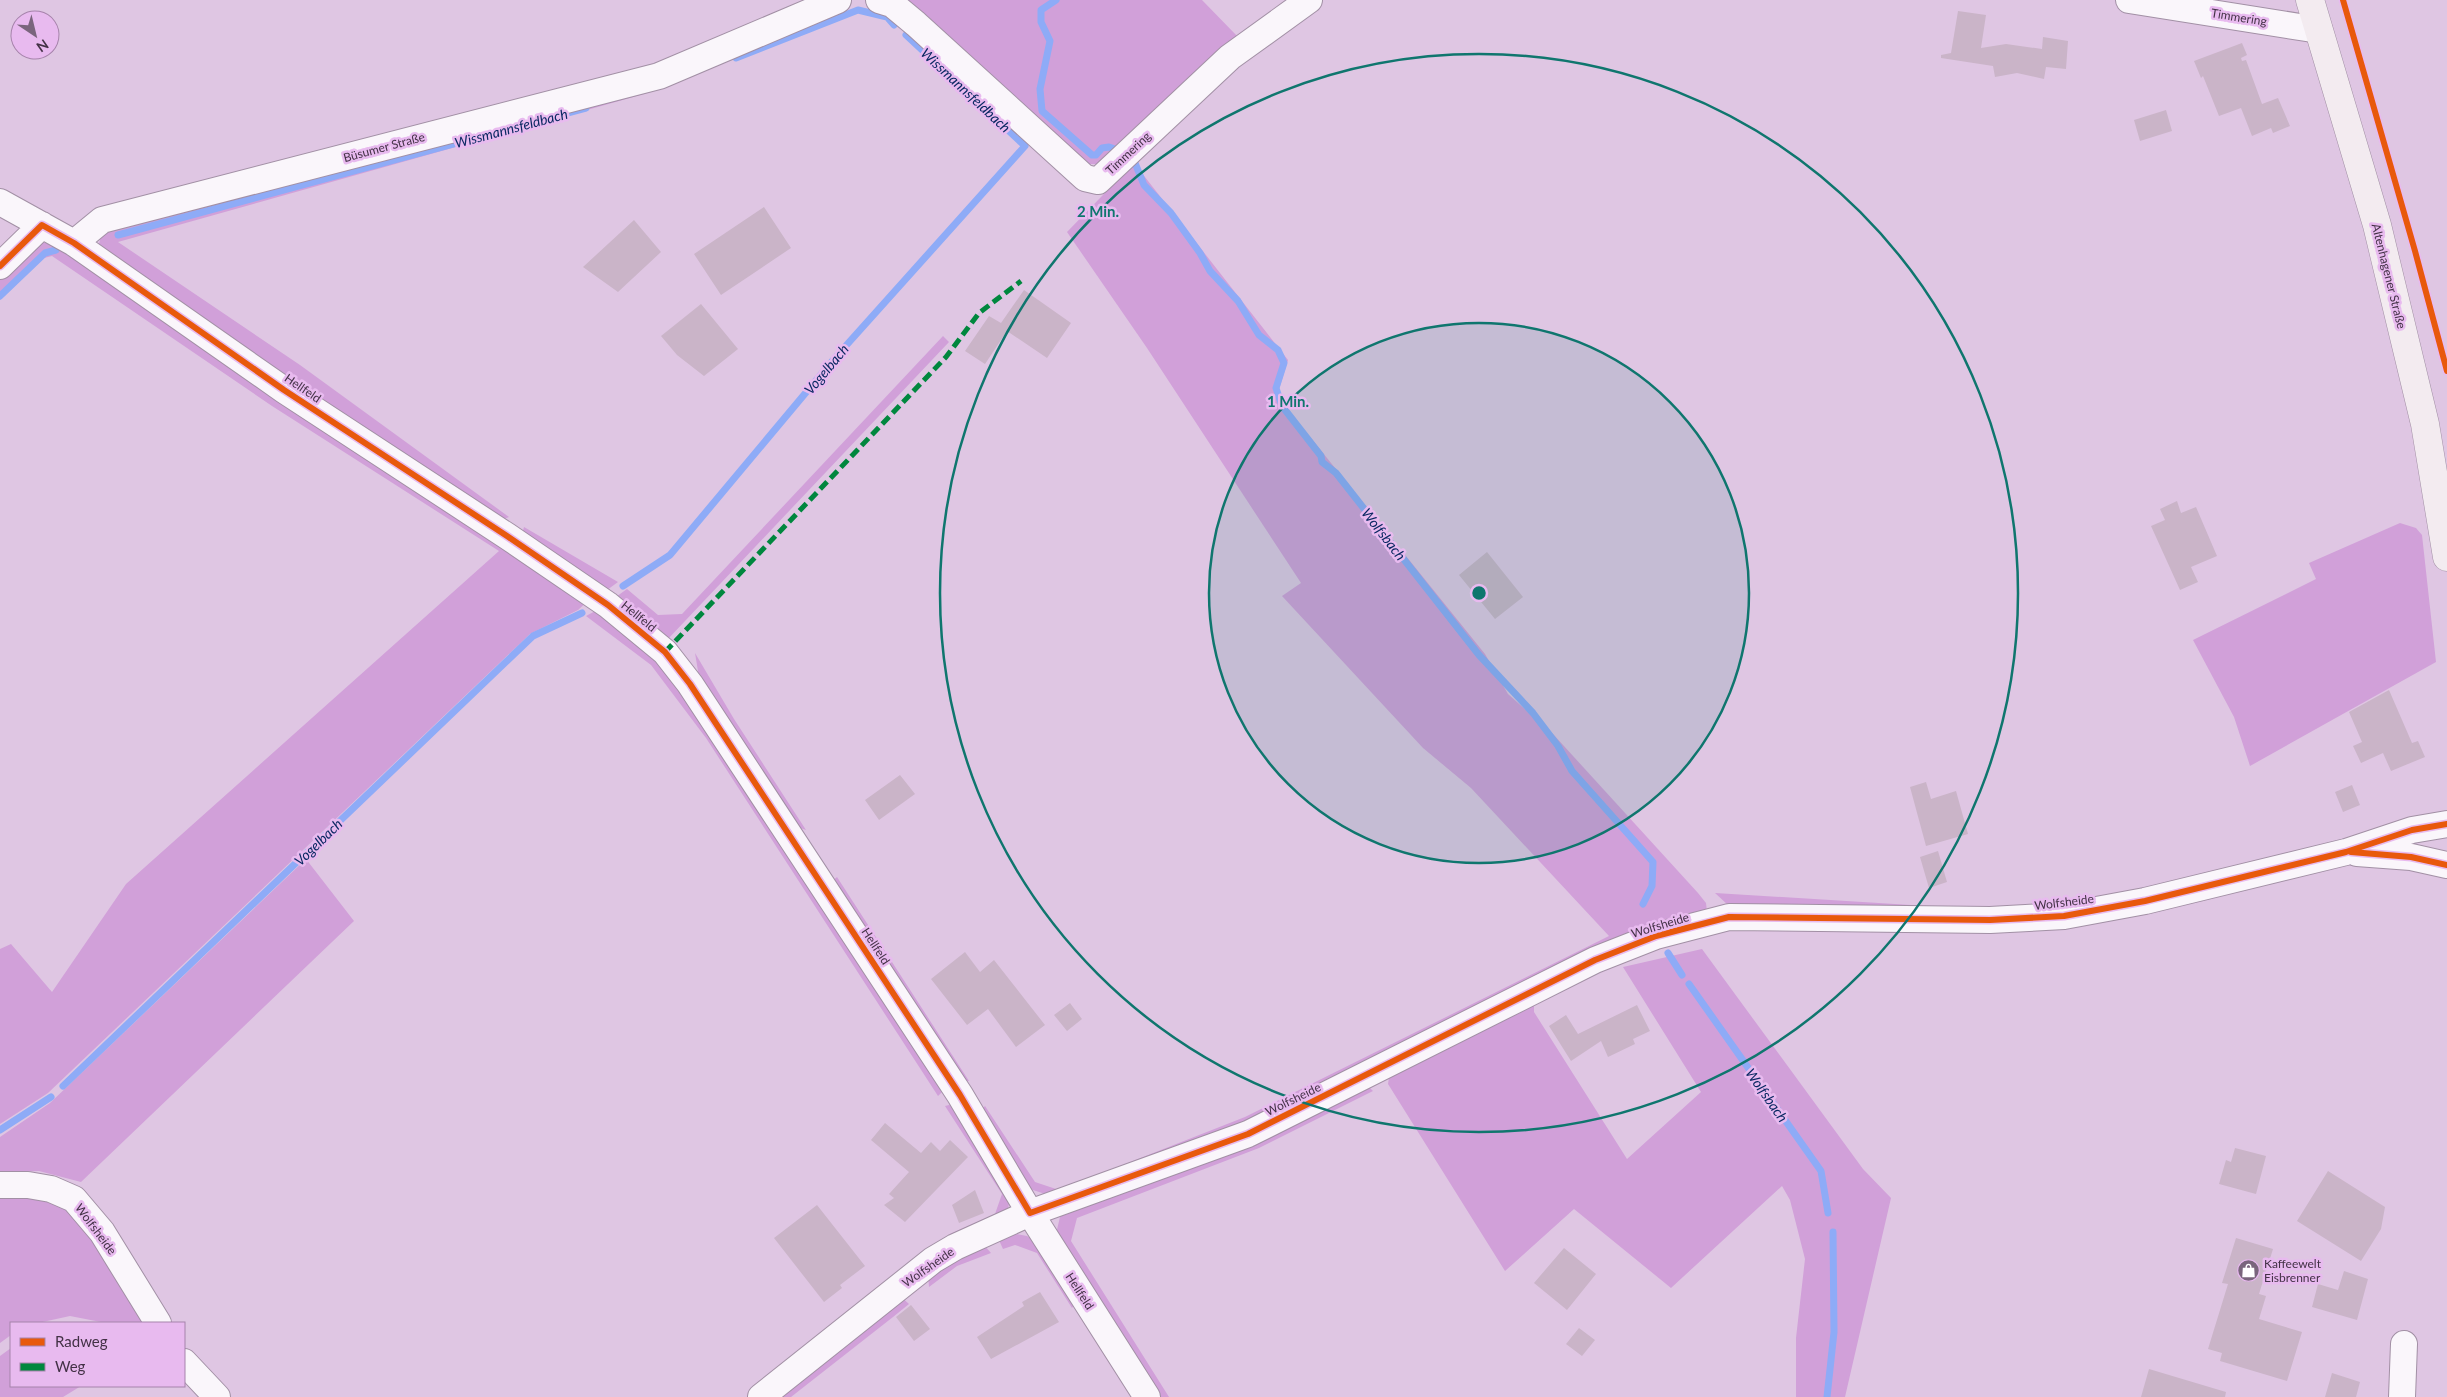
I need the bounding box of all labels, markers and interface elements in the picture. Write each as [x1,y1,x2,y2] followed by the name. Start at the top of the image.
[2210,5,2268,29] street label: Timmering
[10,10,60,60] north arrow
[33,36,52,56] text: N
[918,44,1014,136] water label: Wissmannsfeldbach
[453,105,569,151] water label: Wissmannsfeldbach
[1102,128,1154,178] street label: Timmering
[342,129,426,165] street label: Büsumer Straße
[1077,202,1119,220] text: 2 Min.
[2369,222,2409,330] street label: Altenhagener Straße
[800,341,852,397] water label: Vogelbach
[282,370,324,406] street label: Hellfeld
[1267,392,1309,410] text: 1 Min.
[1358,505,1410,563] water label: Wolfsbach
[1470,584,1488,602] centre of rings
[618,597,660,635] street label: Hellfeld
[291,815,345,869] water label: Vogelbach
[2033,891,2095,913] street label: Wolfsheide
[1629,909,1691,941] street label: Wolfsheide
[859,925,893,967] street label: Hellfeld
[1742,1065,1792,1125] water label: Wolfsbach
[1263,1079,1323,1119] street label: Wolfsheide
[72,1201,120,1257] street label: Wolfsheide
[899,1244,957,1290] street label: Wolfsheide
[2264,1256,2322,1285] place label: Kaffeewelt Eisbrenner
[2236,1258,2260,1282] shop icon: Kaffeewelt Eisbrenner
[1063,1270,1097,1312] street label: Hellfeld
[10,1322,185,1387] legend
[55,1332,108,1350] text: Radweg
[55,1357,86,1375] text: Weg

